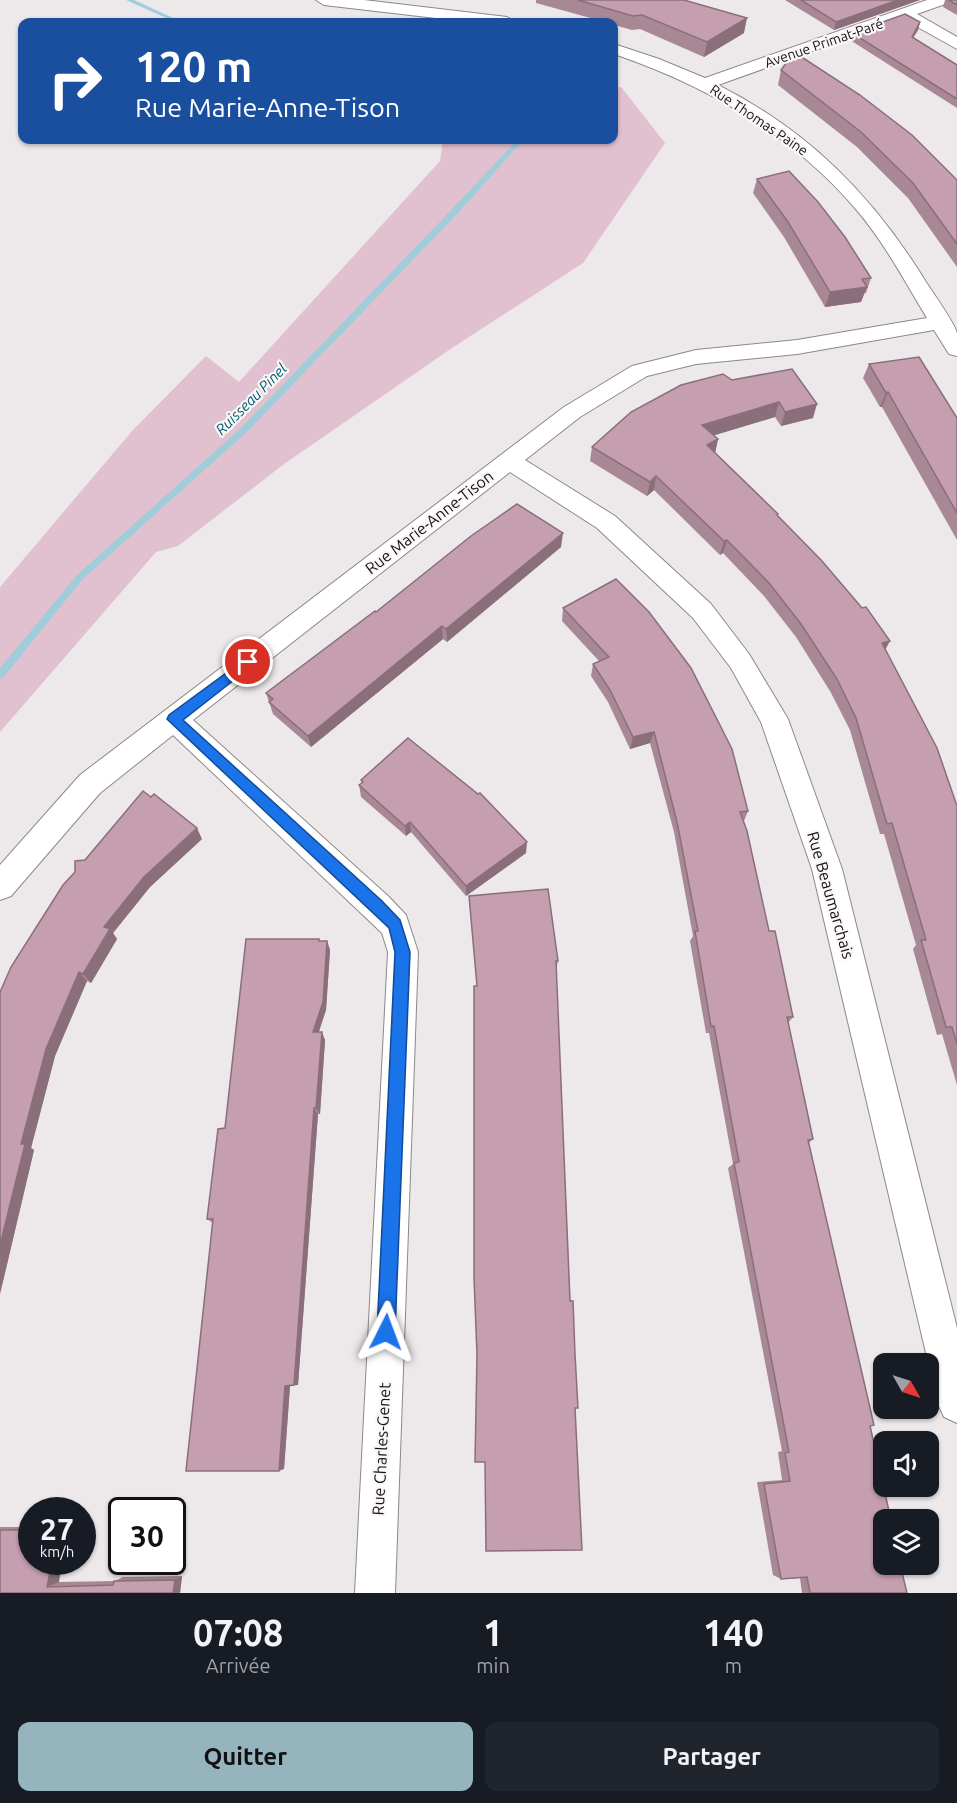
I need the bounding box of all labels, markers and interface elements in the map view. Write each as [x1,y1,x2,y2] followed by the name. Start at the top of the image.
[763,15,885,71] street label: Avenue Primat-Paré
[36,42,114,120] icon: right
[135,43,252,90] text: 120 m
[707,81,811,159] street label: Rue Thomas Paine
[135,92,400,122] text: Rue Marie-Anne-Tison
[212,359,291,438] water label: Ruisseau Pinel
[362,467,496,577] street label: Rue Marie-Anne-Tison
[222,636,273,687] pin
[231,645,264,678] icon: arrive
[804,829,858,961] street label: Rue Beaumarchais
[354,1300,418,1364] position arrow
[873,1353,939,1419] north arrow
[873,1353,939,1575] map controls
[369,1381,394,1516] street label: Rue Charles-Genet
[873,1431,939,1497] button: sound
[108,1497,186,1575] speed limit sign: 30
[873,1509,939,1575] button: layers
[40,1512,74,1546] text: 27
[40,1543,74,1560] text: km/h
[193,1612,283,1653] text: 07:08
[483,1612,503,1653] text: 1
[703,1612,764,1653] text: 140
[206,1654,271,1677] text: Arrivée
[476,1654,510,1677] text: min
[725,1654,742,1677] text: m
[18,1722,473,1791] button: Quitter
[485,1722,939,1791] button: Partager

